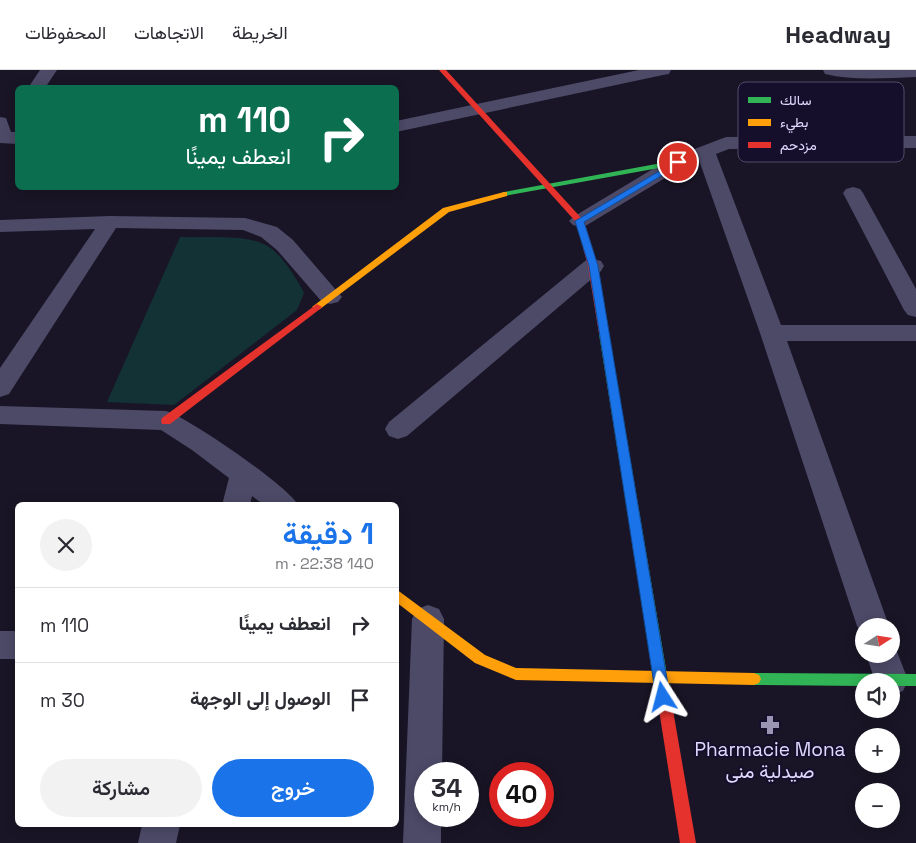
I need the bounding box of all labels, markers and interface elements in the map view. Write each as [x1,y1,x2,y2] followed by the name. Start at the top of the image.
[785,19,891,50] text: Headway
[25,21,106,44] text: المحفوظات
[134,21,204,44] text: الاتجاهات
[232,21,288,44] text: الخريطة
[738,82,904,162] legend
[780,91,811,109] text: سالك
[198,98,291,142] text: 110 m
[309,105,374,170] icon: right
[780,113,808,134] text: بطيء
[780,136,817,154] text: مزدحم
[657,141,699,183] pin
[185,142,291,170] text: انعطف يمينًا
[664,148,692,176] icon: arrive
[282,514,374,553] text: 1 دقيقة
[40,519,92,571] button: close
[275,553,374,574] text: 140 m · 22:38
[239,611,331,636] text: انعطف يمينًا
[346,611,374,639] icon: right
[40,613,89,638] text: 110 m
[855,618,900,662] north arrow
[855,618,900,828] map controls
[636,670,688,722] position arrow
[855,673,900,718] button: sound
[190,686,331,711] text: الوصول إلى الوجهة
[346,686,374,714] icon: arrive
[40,688,85,713] text: 30 m
[759,714,781,736] pharmacy icon: Pharmacie Mona صيدلية منى
[855,728,900,773] button: +
[694,737,846,784] place label: Pharmacie Mona صيدلية منى
[40,759,202,817] button: مشاركة
[212,759,374,817] button: خروج
[489,762,554,827] speed limit sign: 40
[431,772,462,804] text: 34
[855,783,900,828] button: −
[432,799,461,815] text: km/h

